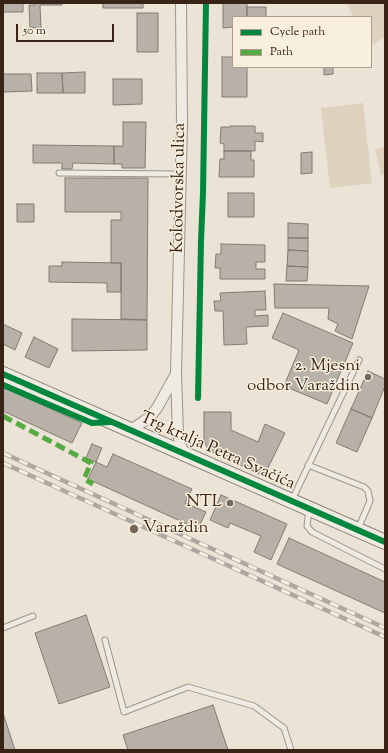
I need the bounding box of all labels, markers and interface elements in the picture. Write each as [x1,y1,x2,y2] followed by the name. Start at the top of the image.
[18,16,116,42] scale bar
[232,16,372,68] legend
[23,22,46,40] text: 50 m
[270,23,325,41] text: Cycle path
[270,43,293,61] text: Path
[169,123,191,253] street label: Kolodvorska ulica
[247,357,360,397] place label: 2. Mjesni odbor Varaždin
[363,372,373,382] marker: 2. Mjesni odbor Varaždin
[136,409,298,495] street label: Trg kralja Petra Svačića
[186,493,222,513] place label: NTL
[225,498,235,508] marker: NTL
[143,519,208,539] place label: Varaždin
[128,523,140,535] marker: Varaždin

